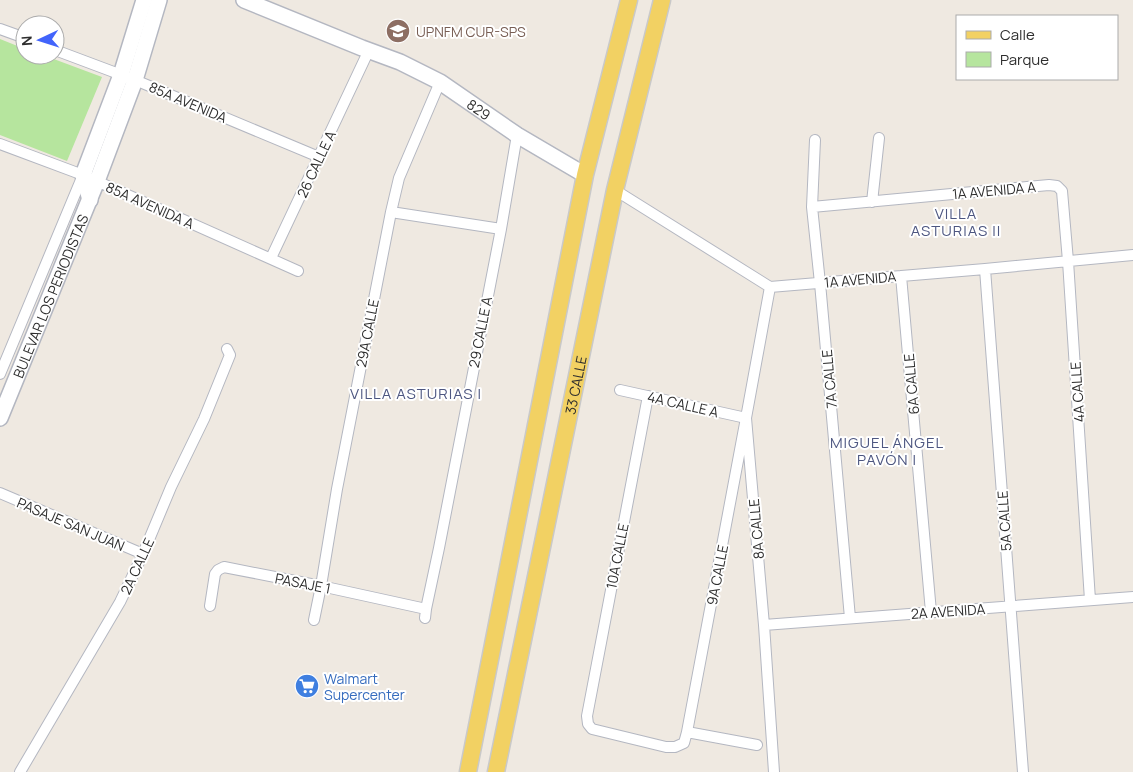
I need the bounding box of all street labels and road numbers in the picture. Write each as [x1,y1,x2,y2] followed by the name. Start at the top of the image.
[146,77,230,127] street label: 85A AVENIDA
[463,94,495,124] street label: 829
[292,127,340,201] street label: 26 CALLE A
[103,177,197,233] street label: 85A AVENIDA A
[951,177,1037,203] street label: 1A AVENIDA A
[8,211,92,381] street label: BULEVAR LOS PERIODISTAS
[823,266,897,292] street label: 1A AVENIDA
[464,295,496,369] street label: 29 CALLE A
[351,297,383,369] street label: 29A CALLE
[817,349,841,409] street label: 7A CALLE
[899,353,923,415] street label: 6A CALLE
[560,354,590,416] street label: 33 CALLE
[1065,361,1089,423] street label: 4A CALLE
[645,387,721,421] street label: 4A CALLE A
[992,490,1016,552] street label: 5A CALLE
[14,493,128,555] street label: PASAJE SAN JUAN
[744,498,768,560] street label: 8A CALLE
[601,522,633,590] street label: 10A CALLE
[116,535,158,597] street label: 2A CALLE
[702,543,732,607] street label: 9A CALLE
[273,568,333,598] street label: PASAJE 1
[910,599,986,623] street label: 2A AVENIDA

